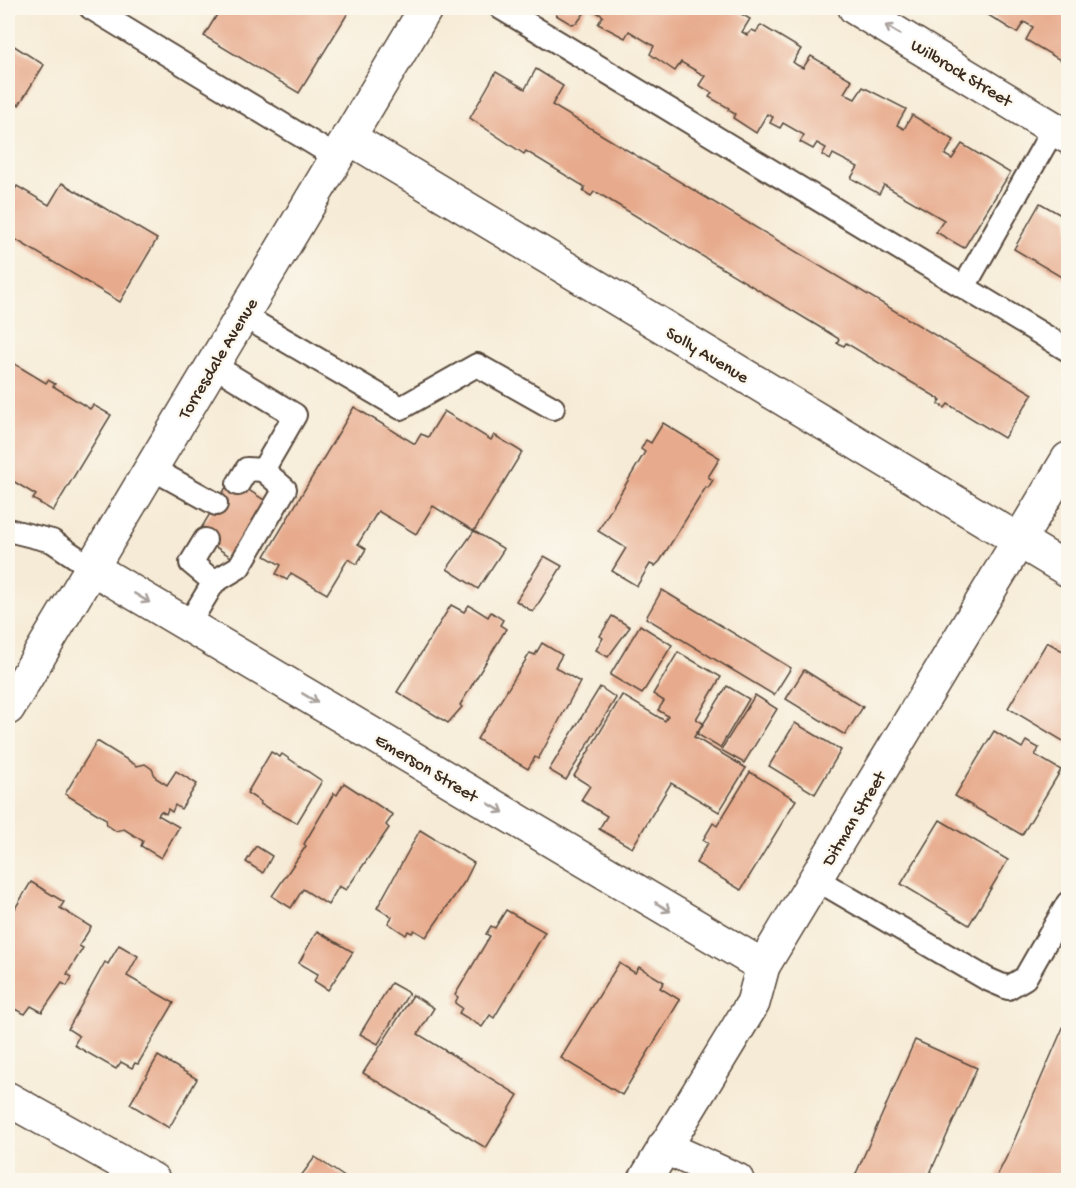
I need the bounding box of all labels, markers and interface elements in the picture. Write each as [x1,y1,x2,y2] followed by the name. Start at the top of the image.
[885,24,902,36] one-way arrow
[906,36,1017,114] street label: Wilbrock Street
[174,295,264,424] street label: Torresdale Avenue
[661,323,753,389] street label: Solly Avenue
[133,592,150,604] one-way arrow
[301,692,318,704] one-way arrow
[370,730,482,809] street label: Emerson Street
[818,767,892,871] street label: Ditman Street
[487,802,504,814] one-way arrow
[654,902,671,914] one-way arrow

